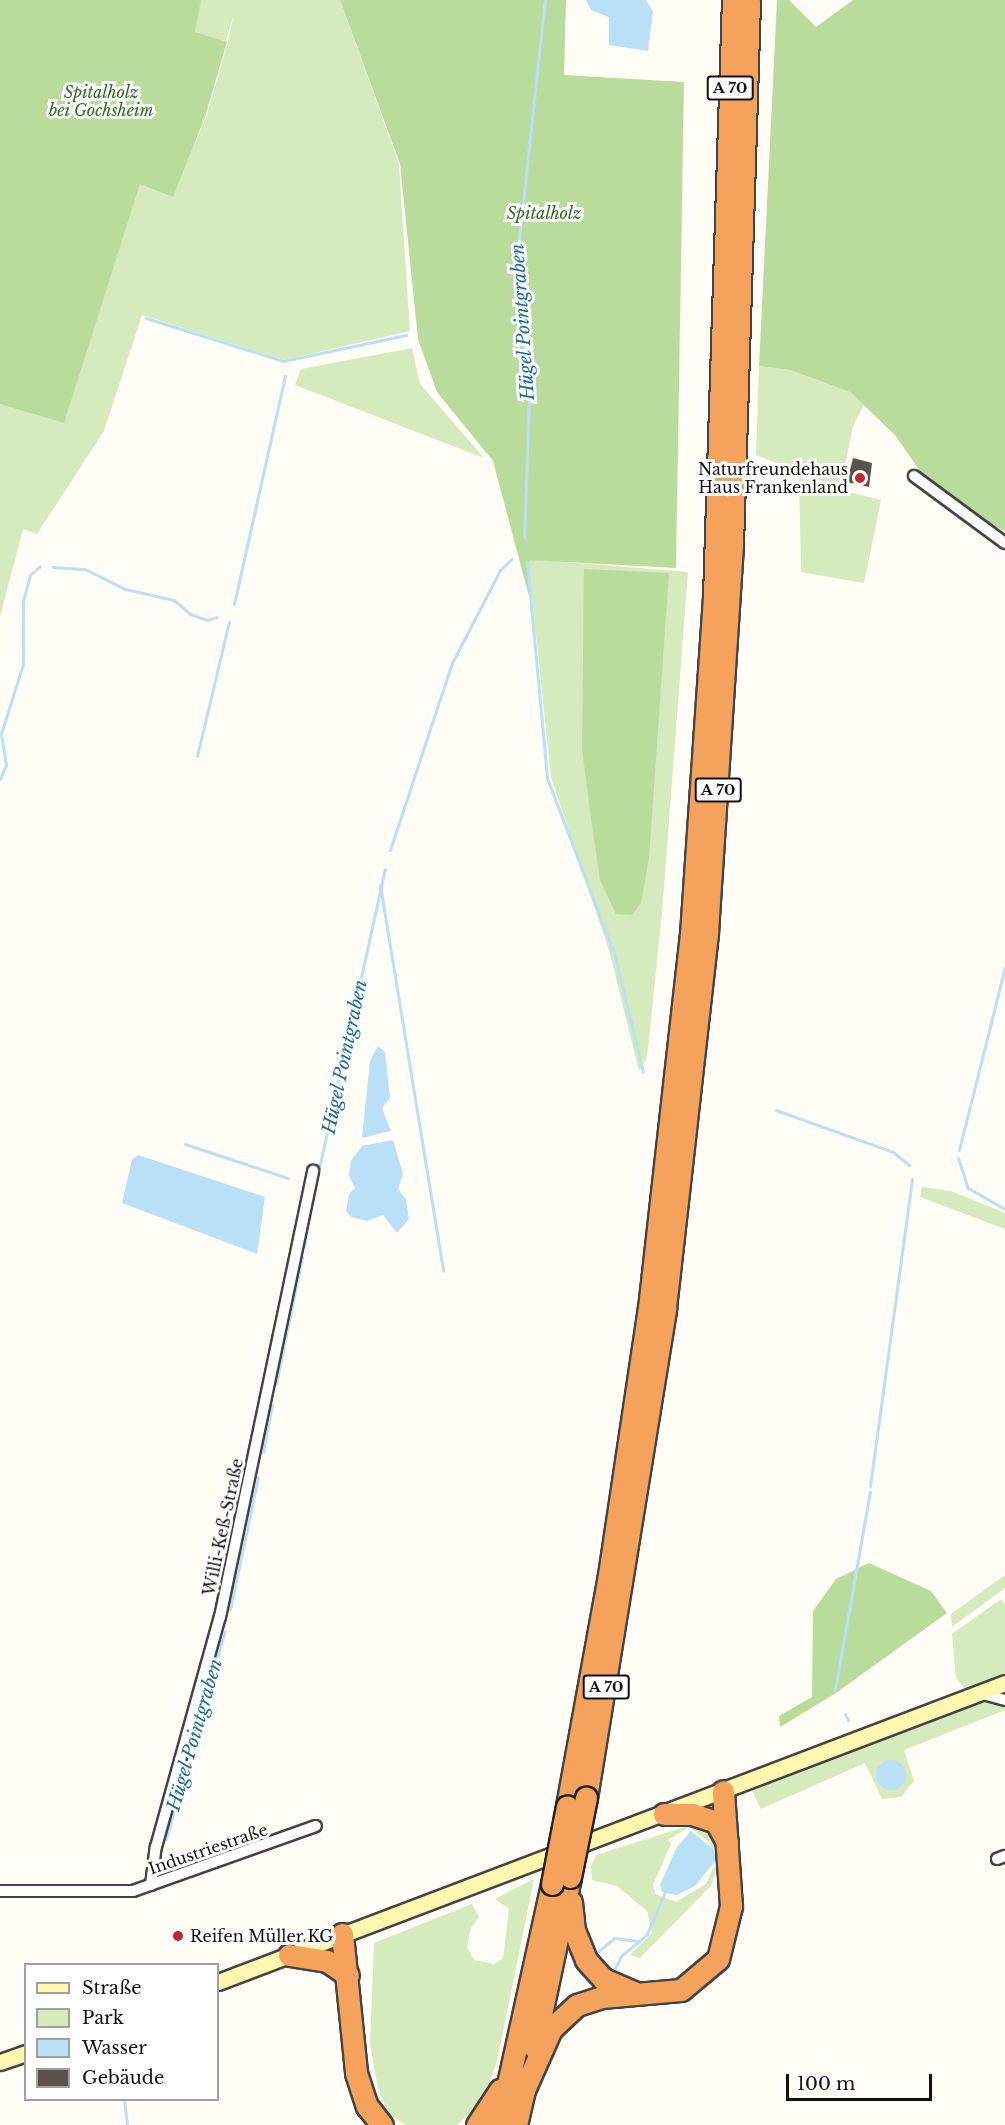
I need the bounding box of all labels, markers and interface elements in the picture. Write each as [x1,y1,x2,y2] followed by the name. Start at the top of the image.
[706,76,754,100] road number: A 70
[48,82,154,120] park label: Spitalholz bei Gochsheim
[507,203,581,223] park label: Spitalholz
[507,243,539,401] water label: Hügel Pointgraben
[698,459,848,497] place label: Naturfreundehaus Haus Frankenland
[853,471,867,485] marker: Naturfreundehaus Haus Frankenland
[694,778,742,802] road number: A 70
[318,978,372,1136] water label: Hügel Pointgraben
[199,1457,247,1597] street label: Willi-Keß-Straße
[163,1656,227,1814] water label: Hügel Pointgraben
[582,1675,630,1699] road number: A 70
[146,1820,270,1878] street label: Industriestraße
[190,1926,334,1946] place label: Reifen Müller KG
[171,1929,185,1943] marker: Reifen Müller KG
[24,1963,219,2101] legend
[82,1977,142,1999] text: Straße
[82,2007,124,2029] text: Park
[82,2037,147,2059] text: Wasser
[789,2062,934,2100] scale bar
[82,2067,164,2089] text: Gebäude
[797,2073,855,2095] text: 100 m

